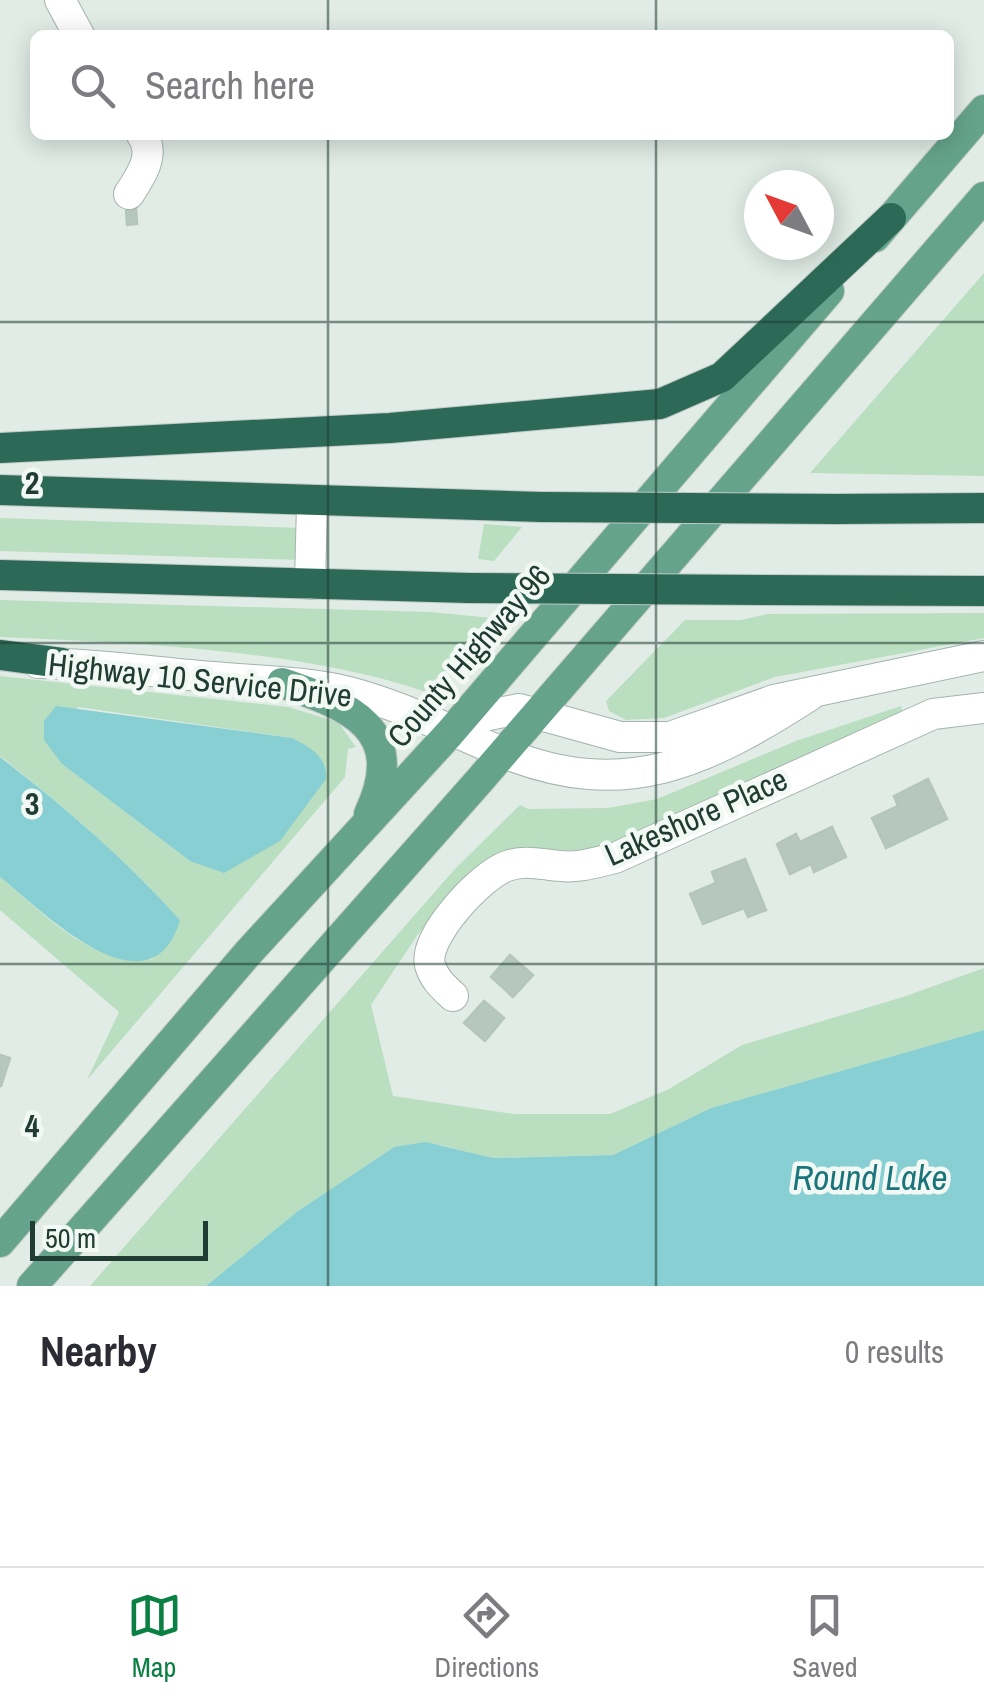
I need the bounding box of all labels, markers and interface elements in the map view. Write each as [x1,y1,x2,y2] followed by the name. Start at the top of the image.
[30,30,954,140] search box
[65,58,120,113] icon: search
[145,60,315,111] text: Search here
[744,170,834,260] north arrow
[25,461,39,504] text: 2
[377,555,560,756] street label: County Highway 96
[46,642,354,717] street label: Highway 10 Service Drive
[598,757,794,876] street label: Lakeshore Place
[25,782,39,825] text: 3
[25,1104,40,1147] text: 4
[793,1154,947,1201] water label: Round Lake
[30,1216,208,1260] scale bar
[45,1219,96,1257] text: 50 m
[40,1323,157,1379] text: Nearby
[845,1330,944,1373] text: 0 results
[127,1588,182,1686] tab: Map
[435,1588,539,1686] tab: Directions
[792,1588,857,1686] tab: Saved

